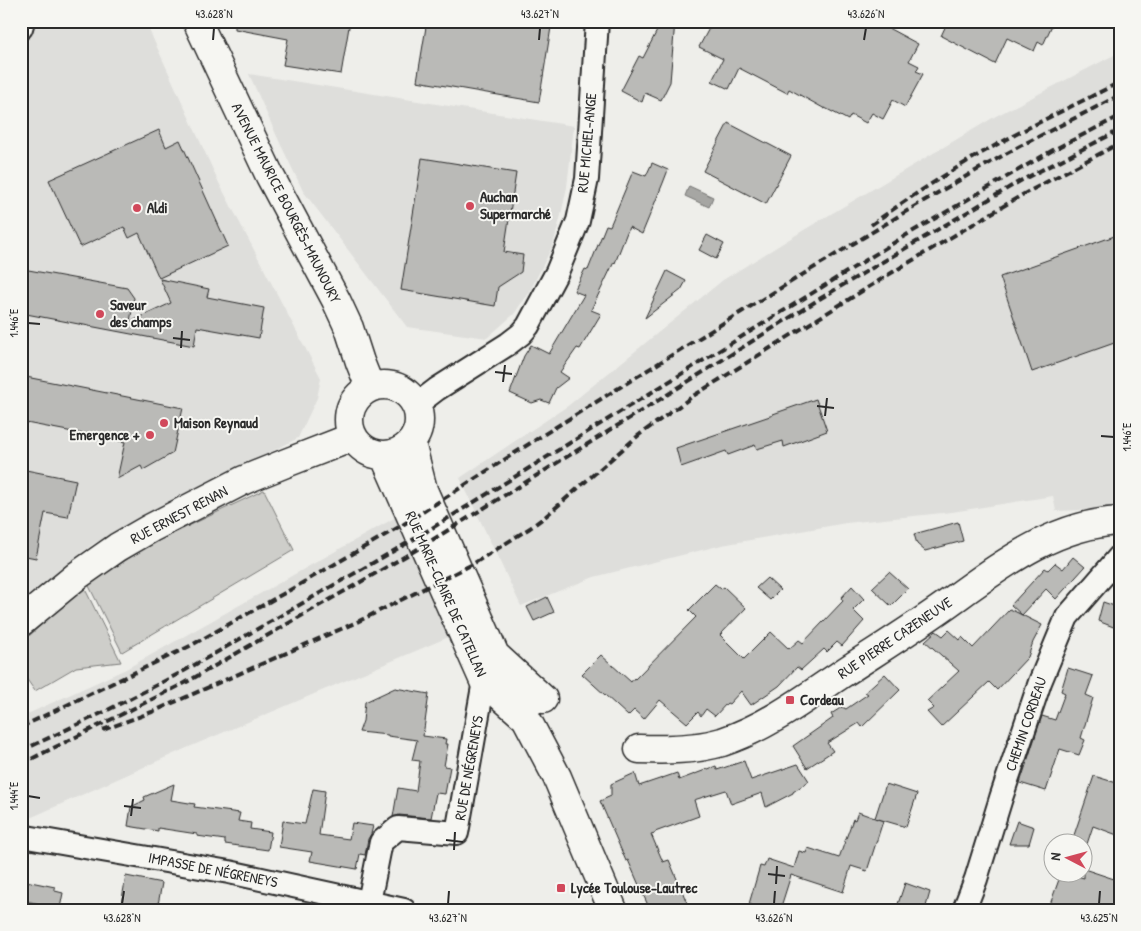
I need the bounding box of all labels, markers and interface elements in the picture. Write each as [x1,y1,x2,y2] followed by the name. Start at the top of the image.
[195,5,233,22] text: 43.628°N
[521,5,559,22] text: 43.627°N
[848,5,884,22] text: 43.626°N
[572,92,601,194] street label: RUE MICHEL-ANGE
[227,99,346,307] street label: AVENUE MAURICE BOURGÈS-MAUNOURY
[480,186,551,225] place label: Auchan Supermarché
[147,197,168,218] place label: Aldi
[464,200,476,212] marker: Auchan Supermarché
[131,202,143,214] marker: Aldi
[110,294,172,333] place label: Saveur des champs
[5,308,22,337] text: 1.446°E
[94,308,106,320] marker: Saveur des champs
[174,412,258,434] place label: Maison Reynaud
[158,417,170,429] marker: Maison Reynaud
[1118,422,1135,451] text: 1.446°E
[70,424,140,446] place label: Emergence +
[144,429,156,441] marker: Emergence +
[126,480,231,549] street label: RUE ERNEST RENAN
[400,508,492,680] street label: RUE MARIE-CLAIRE DE CATELLAN
[833,591,956,684] street label: RUE PIERRE CAZENEUVE
[1000,674,1051,774] street label: CHEMIN CORDEAU
[800,689,845,710] place label: Cordeau
[784,694,796,706] marker: Cordeau
[449,714,488,822] street label: RUE DE NÉGRENEYS
[5,781,22,810] text: 1.444°E
[1044,834,1094,884] north arrow
[147,847,280,892] street label: IMPASSE DE NÉGRENEYS
[1045,851,1064,861] text: N
[571,877,698,899] place label: Lycée Toulouse-Lautrec
[555,882,567,894] marker: Lycée Toulouse-Lautrec
[103,909,141,926] text: 43.628°N
[429,909,467,926] text: 43.627°N
[756,909,792,926] text: 43.626°N
[1080,909,1118,926] text: 43.625°N

